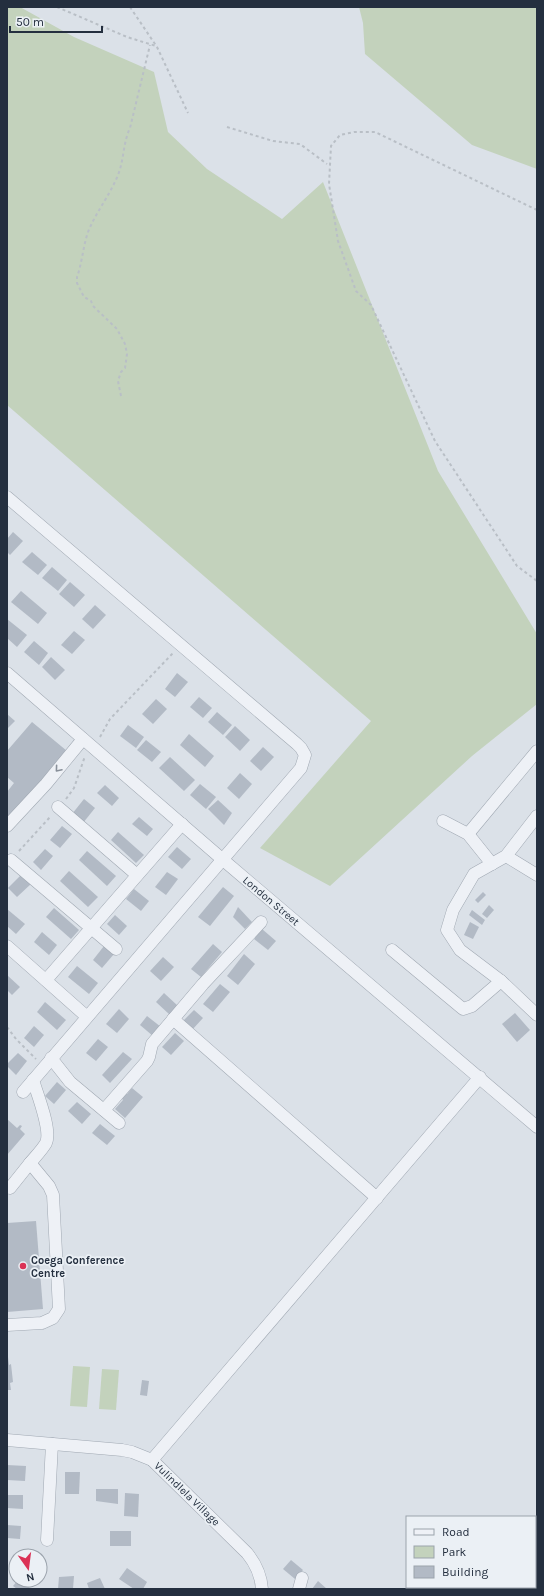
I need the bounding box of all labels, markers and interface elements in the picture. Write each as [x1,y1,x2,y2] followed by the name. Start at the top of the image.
[10,8,102,34] scale bar
[16,15,44,29] text: 50 m
[55,764,62,772] one-way arrow
[240,874,302,928] street label: London Street
[31,1254,124,1280] place label: Coega Conference Centre
[18,1261,28,1271] marker: Coega Conference Centre
[151,1459,223,1529] street label: Vulindlela Village
[406,1516,536,1588] legend
[442,1525,470,1539] text: Road
[442,1545,467,1559] text: Park
[8,1548,48,1588] north arrow
[442,1565,489,1579] text: Building
[25,1570,36,1584] text: N

